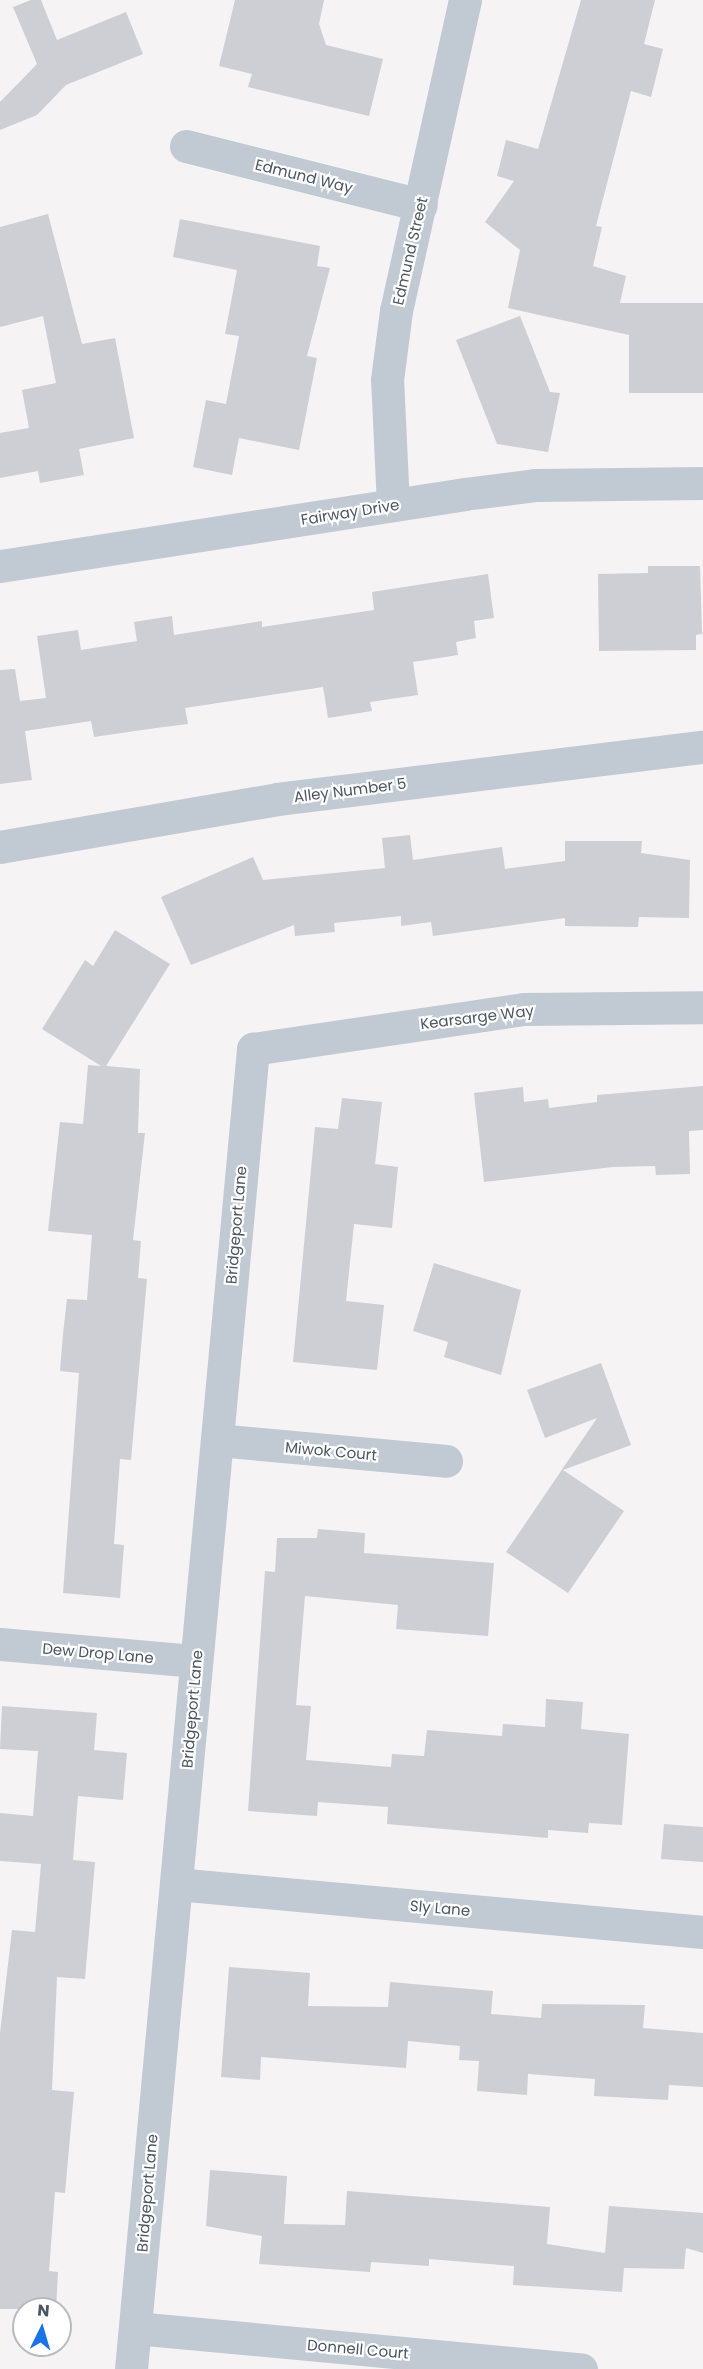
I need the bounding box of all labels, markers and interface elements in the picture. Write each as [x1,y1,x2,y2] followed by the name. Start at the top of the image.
[253,155,355,197] street label: Edmund Way
[389,195,431,307] street label: Edmund Street
[299,495,401,529] street label: Fairway Drive
[293,774,407,806] street label: Alley Number 5
[419,1001,535,1033] street label: Kearsarge Way
[222,1165,250,1285] street label: Bridgeport Lane
[284,1438,378,1464] street label: Miwok Court
[42,1639,154,1667] street label: Dew Drop Lane
[178,1649,206,1769] street label: Bridgeport Lane
[409,1896,471,1920] street label: Sly Lane
[133,2133,161,2253] street label: Bridgeport Lane
[12,2297,72,2357] north arrow
[36,2299,50,2323] text: N
[306,2336,410,2362] street label: Donnell Court

